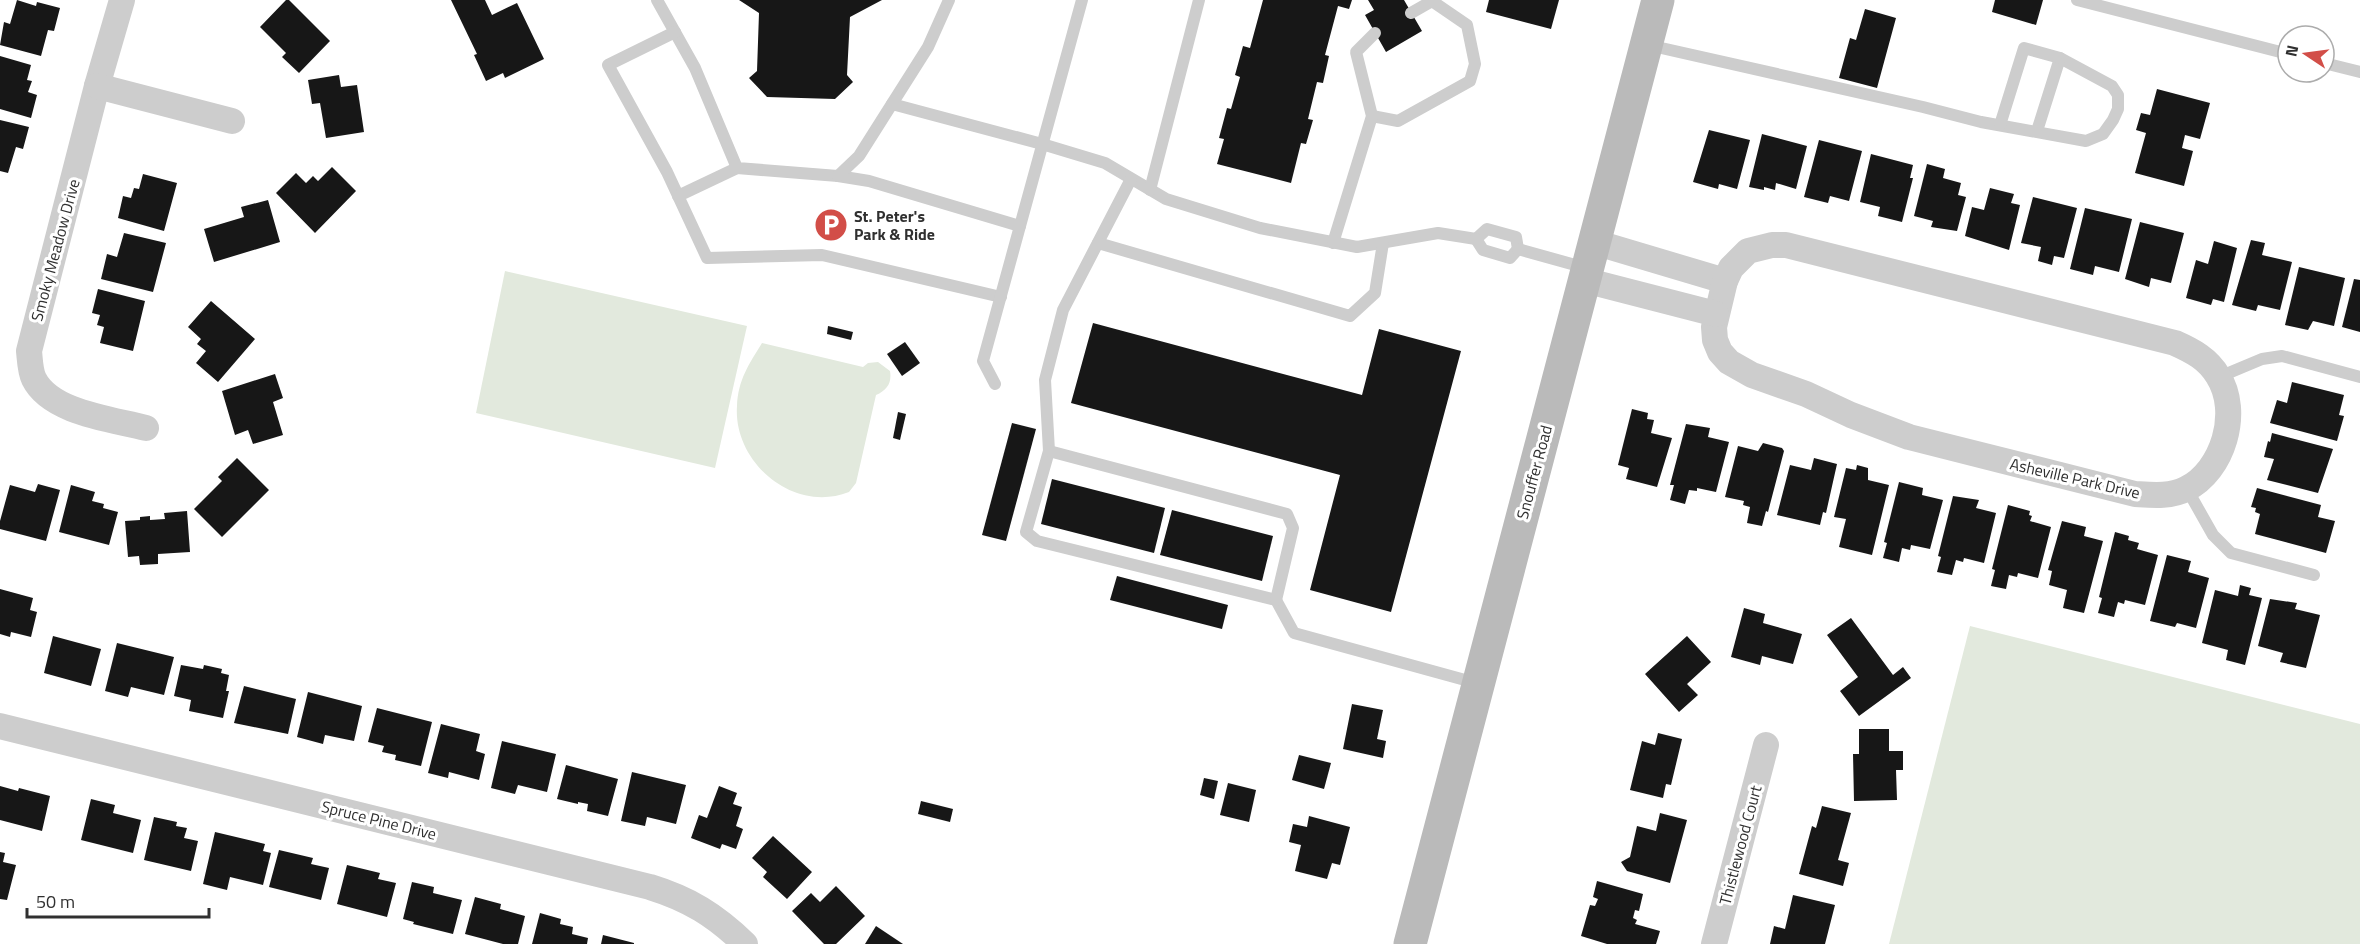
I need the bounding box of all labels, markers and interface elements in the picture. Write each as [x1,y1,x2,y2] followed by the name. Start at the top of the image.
[2276,24,2336,84] north arrow
[2278,43,2304,59] text: N
[24,176,86,324] street label: Smoky Meadow Drive
[854,204,935,246] place label: St. Peter's Park & Ride
[813,207,849,243] parking icon: St. Peter's Park & Ride
[1510,422,1558,522] street label: Snouffer Road
[2008,451,2142,505] street label: Asheville Park Drive
[1713,782,1768,907] street label: Thistlewood Court
[319,794,439,846] street label: Spruce Pine Drive
[27,881,208,919] scale bar
[36,888,75,915] text: 50 m

